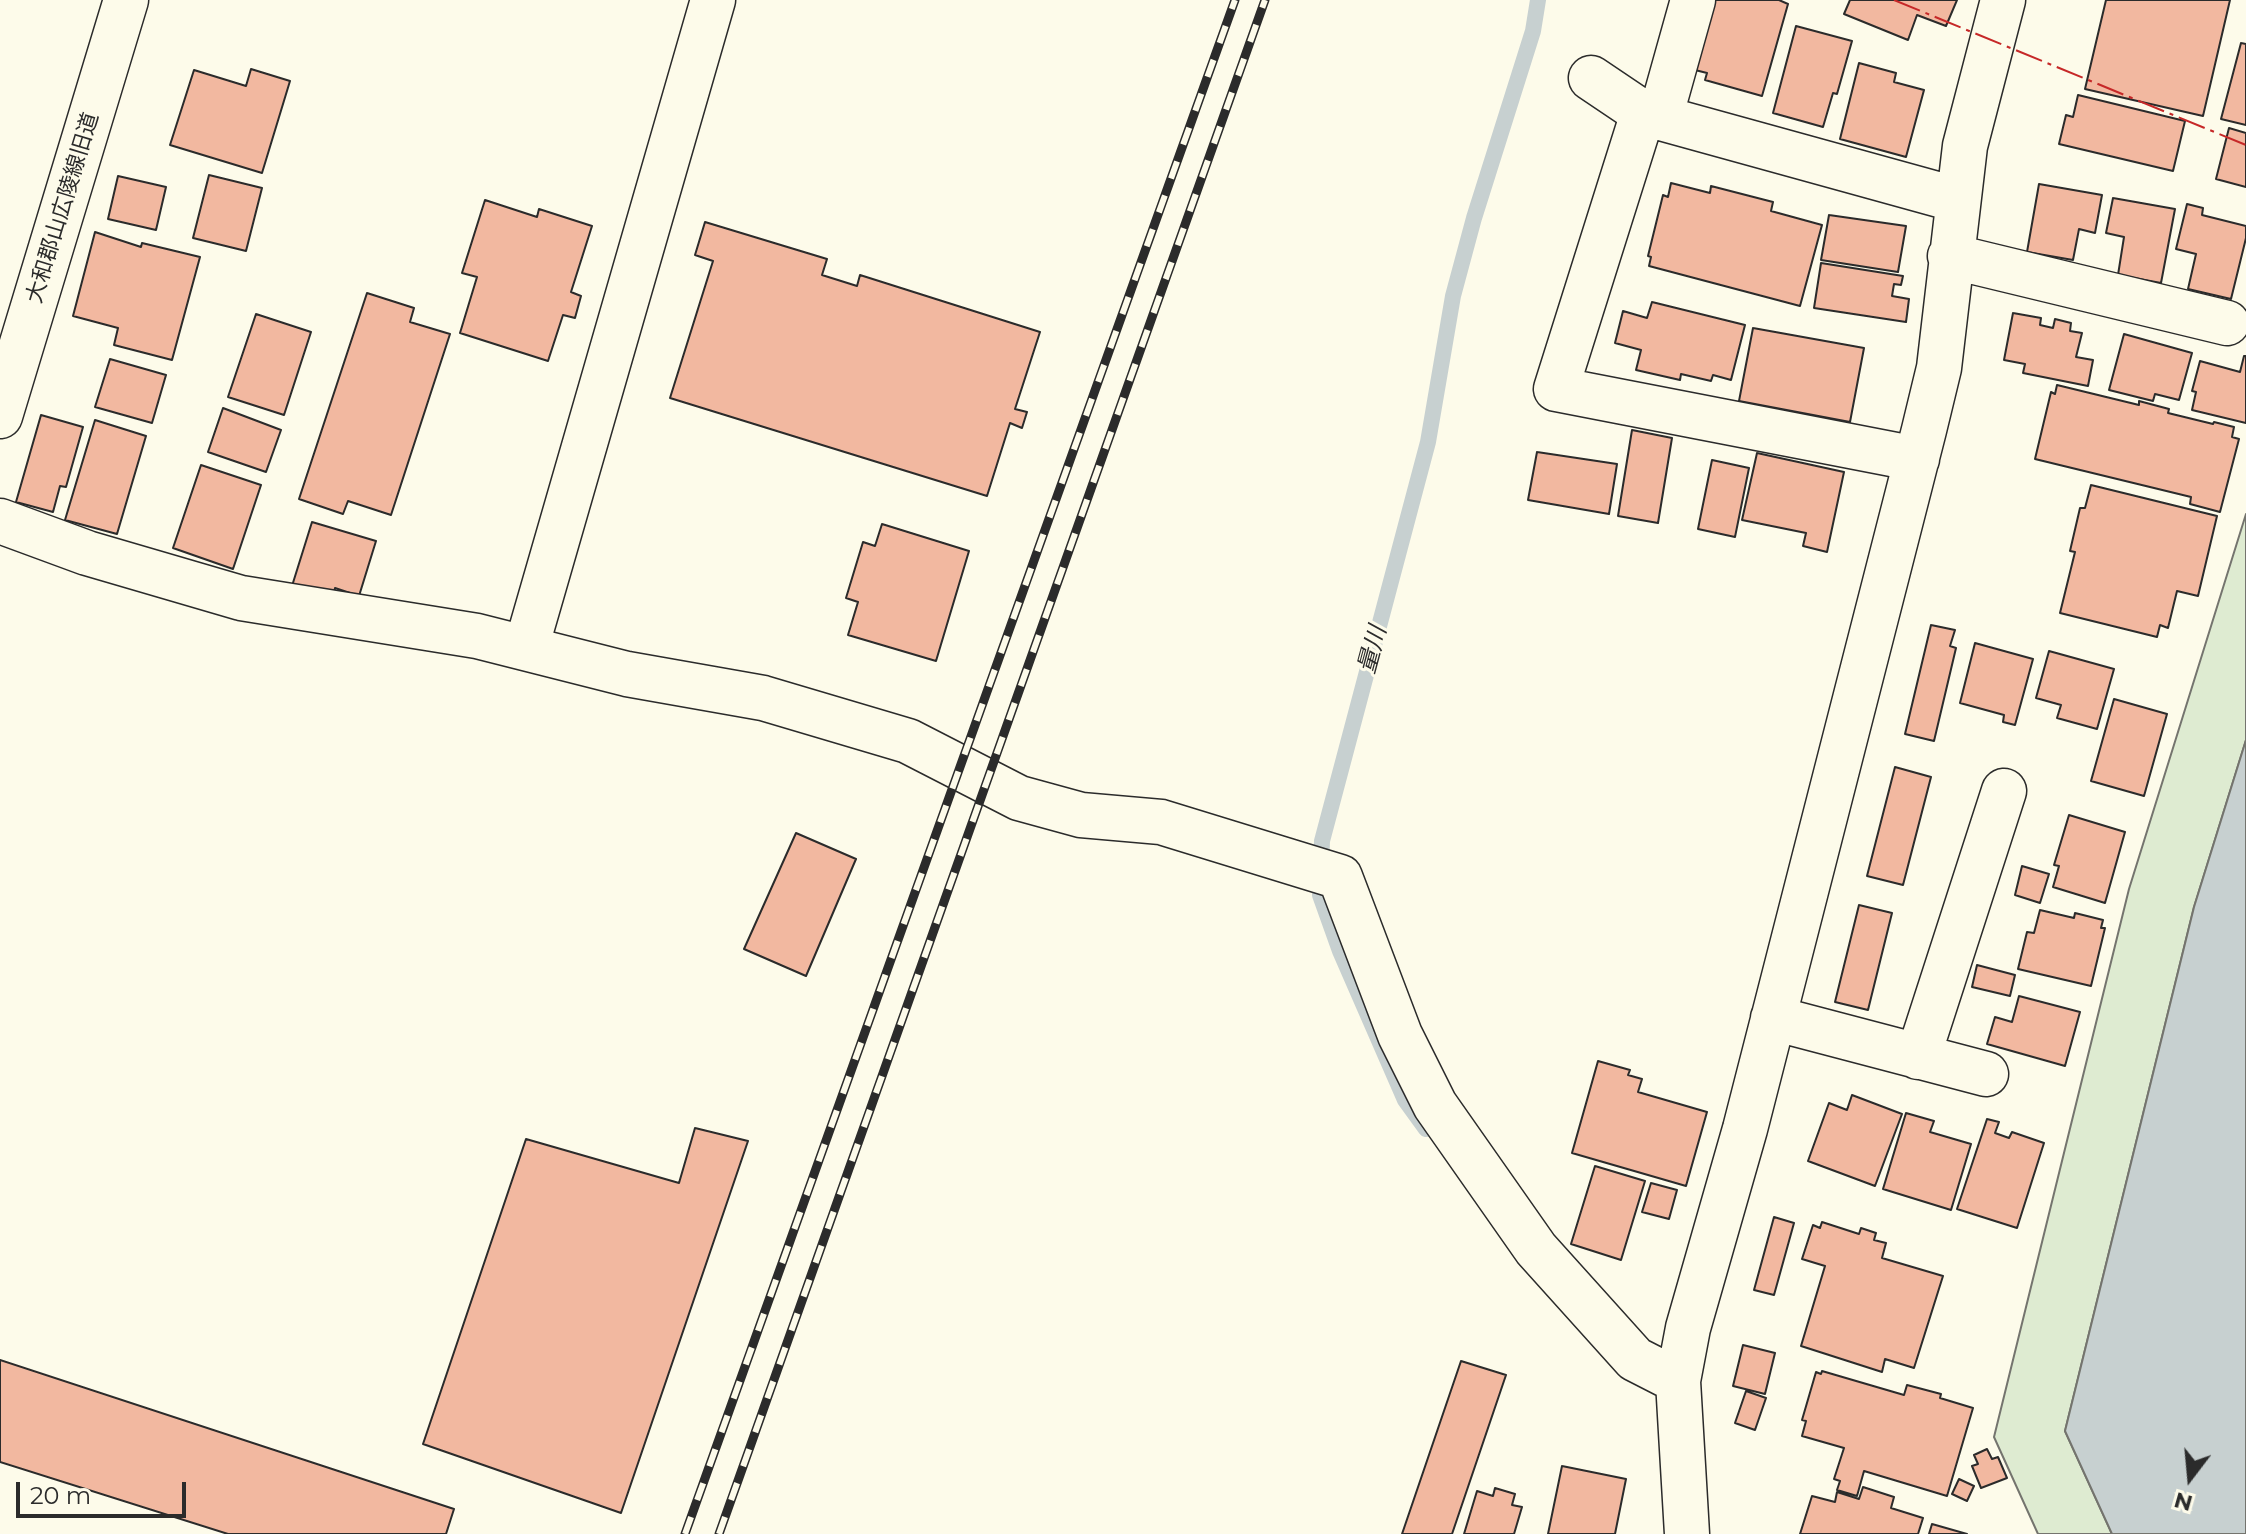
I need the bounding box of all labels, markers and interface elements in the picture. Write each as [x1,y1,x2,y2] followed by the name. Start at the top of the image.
[21,109,105,307] street label: 大和郡山広陵線旧道
[1353,623,1393,677] water label: 量川
[2150,1438,2230,1518] north arrow
[20,1466,190,1516] scale bar
[30,1481,91,1510] text: 20 m
[2171,1486,2196,1517] text: N

